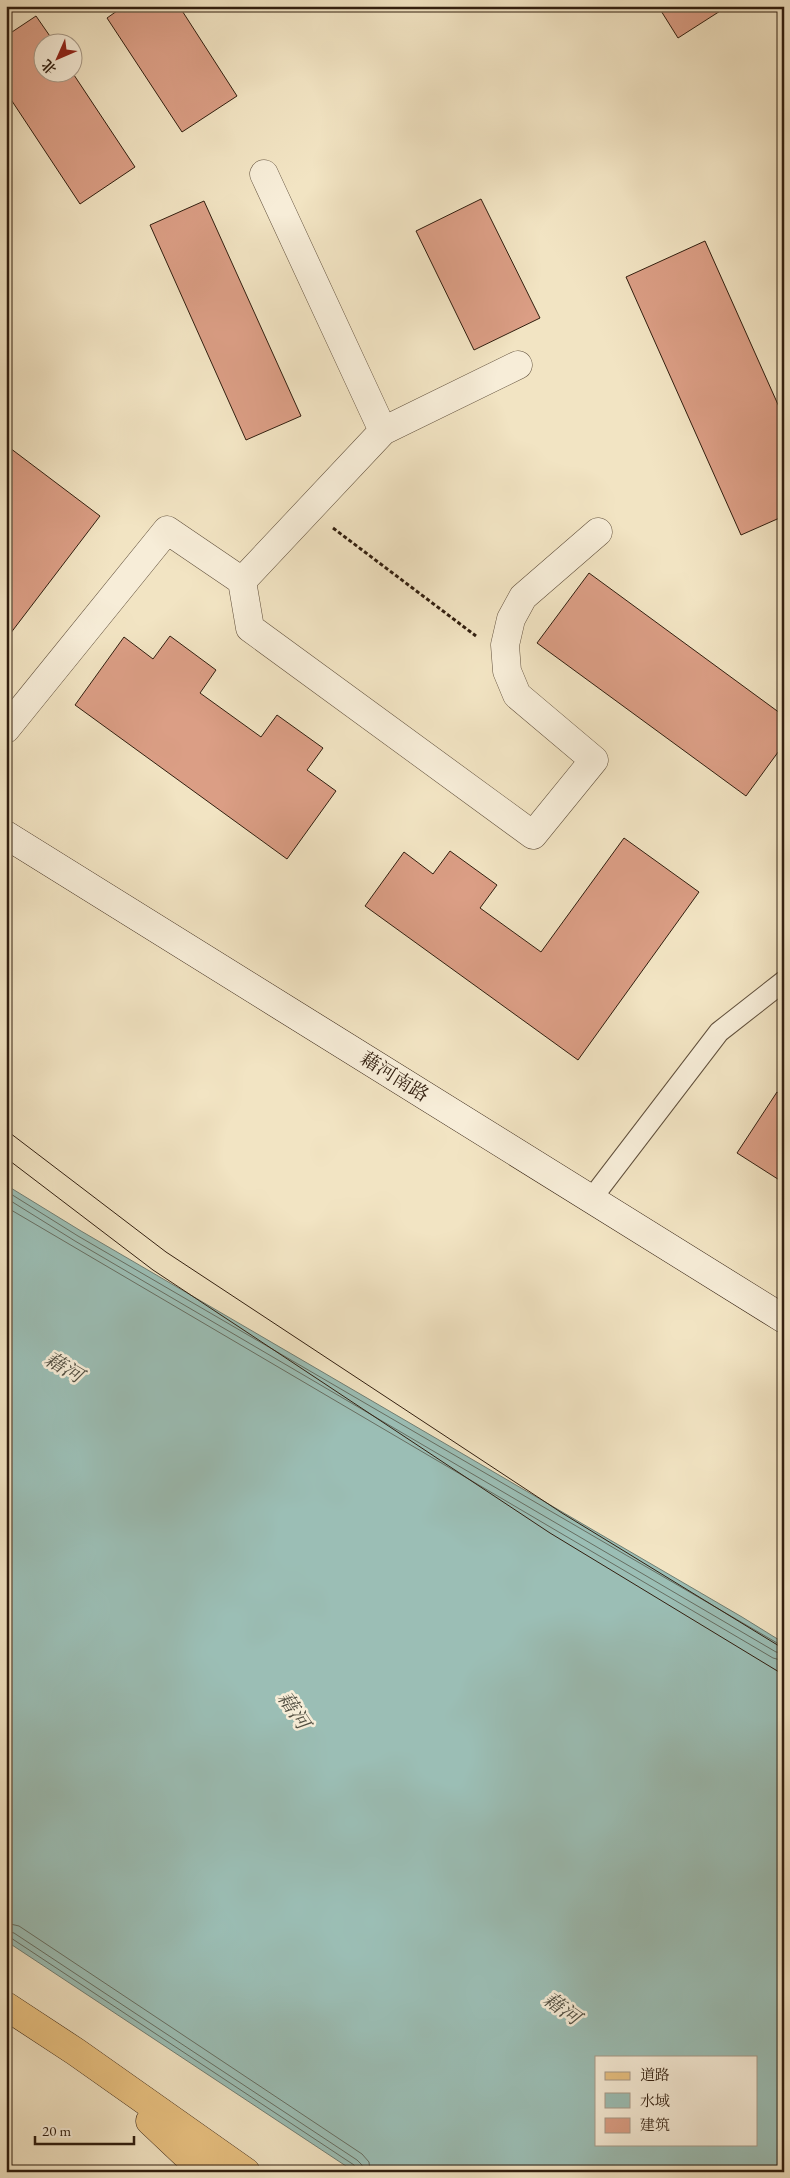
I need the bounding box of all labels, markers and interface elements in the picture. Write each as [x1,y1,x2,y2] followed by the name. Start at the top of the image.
[32,32,82,82] north arrow
[37,56,60,79] text: 北
[356,1046,434,1107] street label: 藉河南路
[40,1346,90,1390] water label: 藉河
[272,1686,318,1736] water label: 藉河
[538,1986,588,2032] water label: 藉河
[595,2056,758,2146] legend
[640,2065,670,2084] text: 道路
[640,2091,670,2110] text: 水域
[35,2113,134,2145] scale bar
[640,2115,670,2134] text: 建筑
[42,2121,71,2140] text: 20 m

